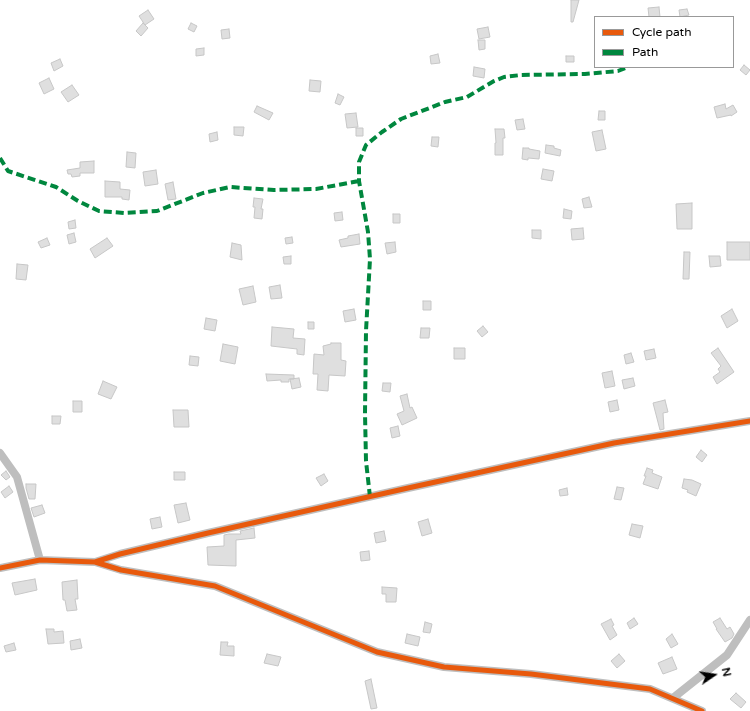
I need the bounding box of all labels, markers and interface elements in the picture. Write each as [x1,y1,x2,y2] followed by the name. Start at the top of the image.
[594,16,734,68] legend
[632,25,691,39] text: Cycle path
[632,45,658,59] text: Path
[694,655,734,695] north arrow
[719,666,734,678] text: N

